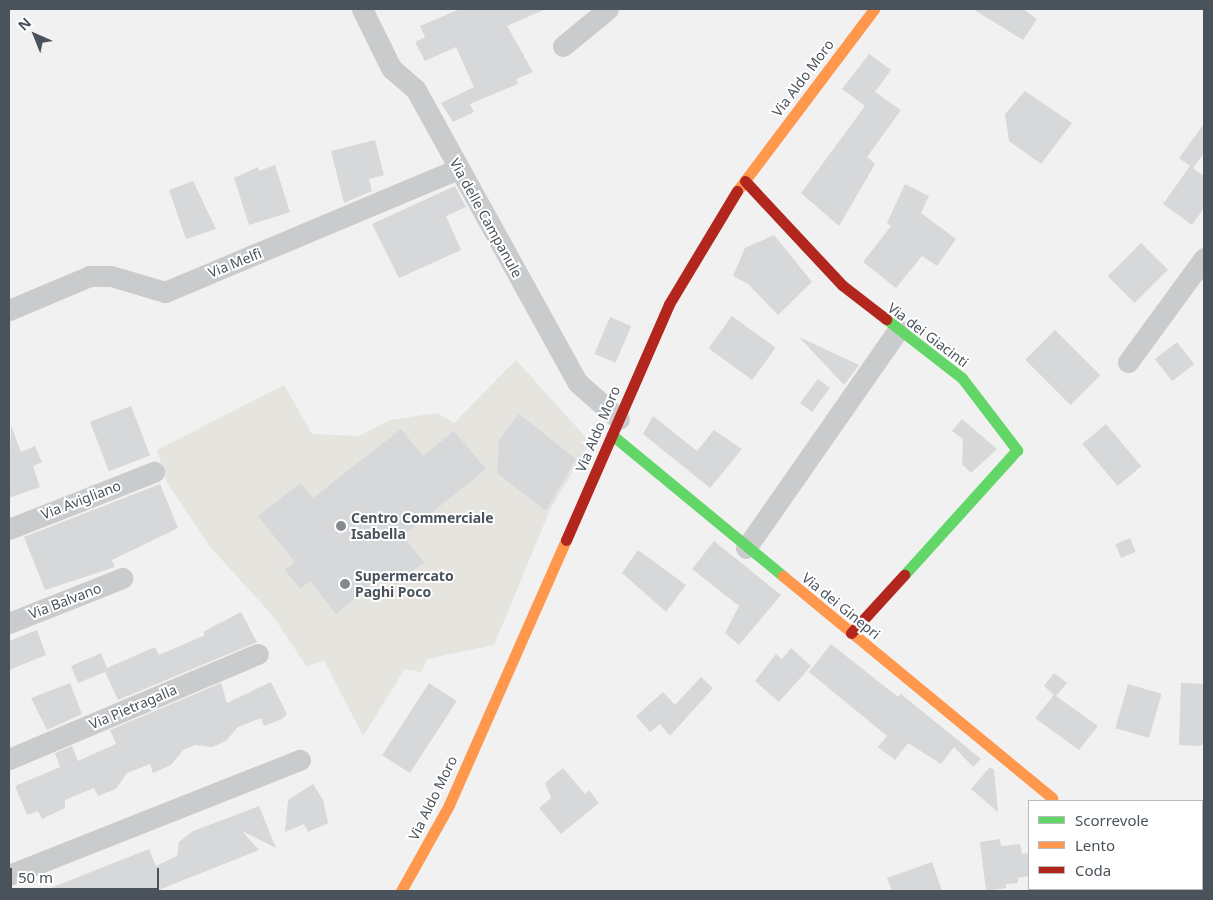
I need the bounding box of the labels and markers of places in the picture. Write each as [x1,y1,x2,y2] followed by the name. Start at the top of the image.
[351,510,494,542] place label: Centro Commerciale Isabella
[335,520,347,532] marker: Centro Commerciale Isabella
[355,568,454,600] place label: Supermercato Paghi Poco
[339,578,351,590] marker: Supermercato Paghi Poco

